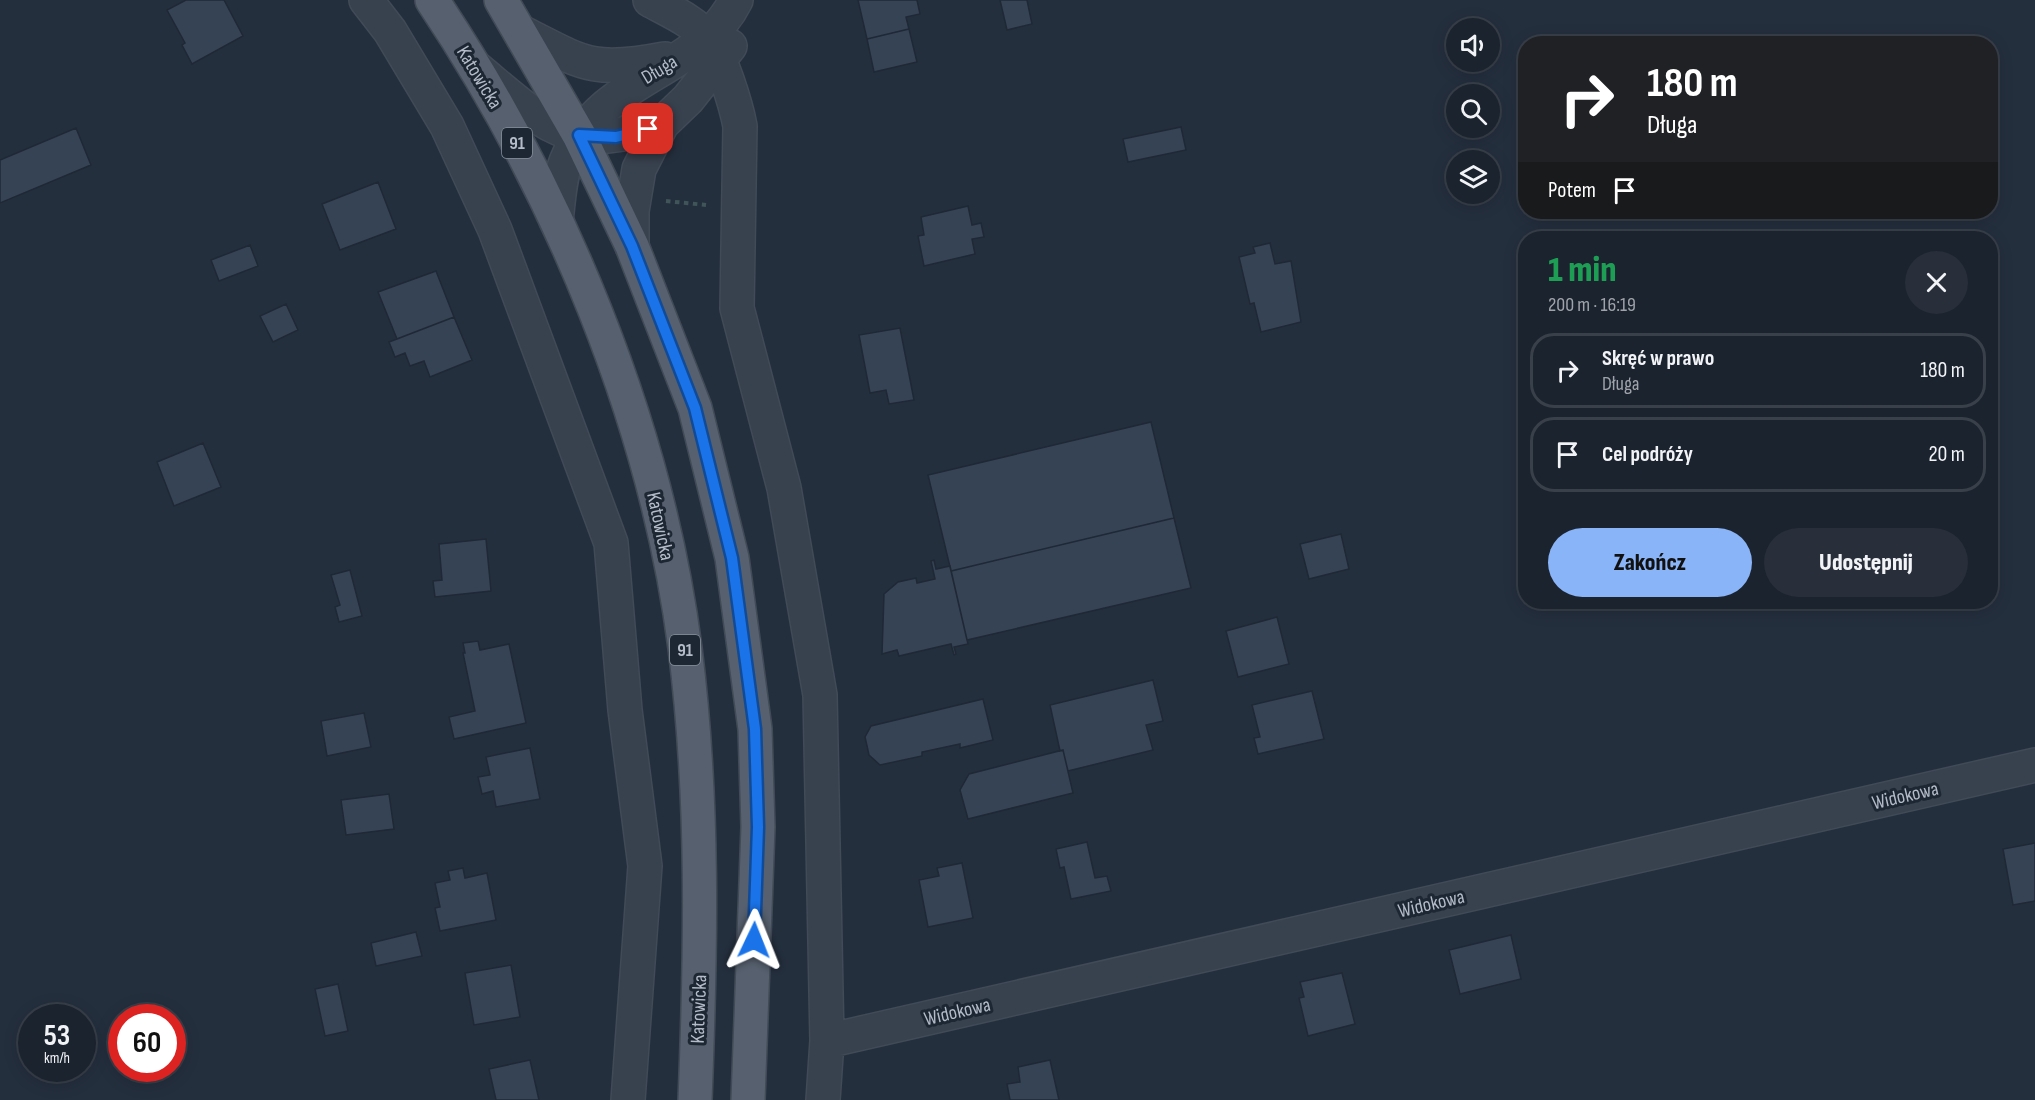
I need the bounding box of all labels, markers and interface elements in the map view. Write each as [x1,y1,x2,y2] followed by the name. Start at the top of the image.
[1446,18,1500,204] map controls
[1446,18,1500,72] button: sound
[451,42,507,113] street label: Katowicka
[637,50,682,90] street label: Długa
[1647,58,1738,109] text: 180 m
[1548,60,1626,138] icon: right
[1446,84,1500,138] button: search
[622,103,673,154] pin
[1647,109,1697,141] text: Długa
[631,112,664,145] icon: arrive
[502,128,532,158] road number: 91
[1446,150,1500,204] button: layers
[1608,174,1641,207] icon: arrive
[1548,177,1596,204] text: Potem
[1548,249,1616,292] text: 1 min
[1905,251,1968,314] button: close
[1548,293,1636,317] text: 200 m · 16:19
[1602,345,1714,372] text: Skręć w prawo
[1551,354,1584,387] icon: right
[1920,357,1965,384] text: 180 m
[1602,372,1639,396] text: Długa
[1551,438,1584,471] icon: arrive
[1602,441,1693,468] text: Cel podróży
[1929,441,1965,468] text: 20 m
[641,490,679,562] street label: Katowicka
[1548,528,1752,597] button: Zakończ
[1764,528,1968,597] button: Udostępnij
[670,635,700,665] road number: 91
[1870,777,1941,815] street label: Widokowa
[1396,885,1467,923] street label: Widokowa
[722,908,786,972] position arrow
[686,974,712,1044] street label: Katowicka
[922,993,993,1031] street label: Widokowa
[108,1004,186,1082] speed limit sign: 60
[44,1018,70,1054] text: 53
[44,1049,70,1068] text: km/h

